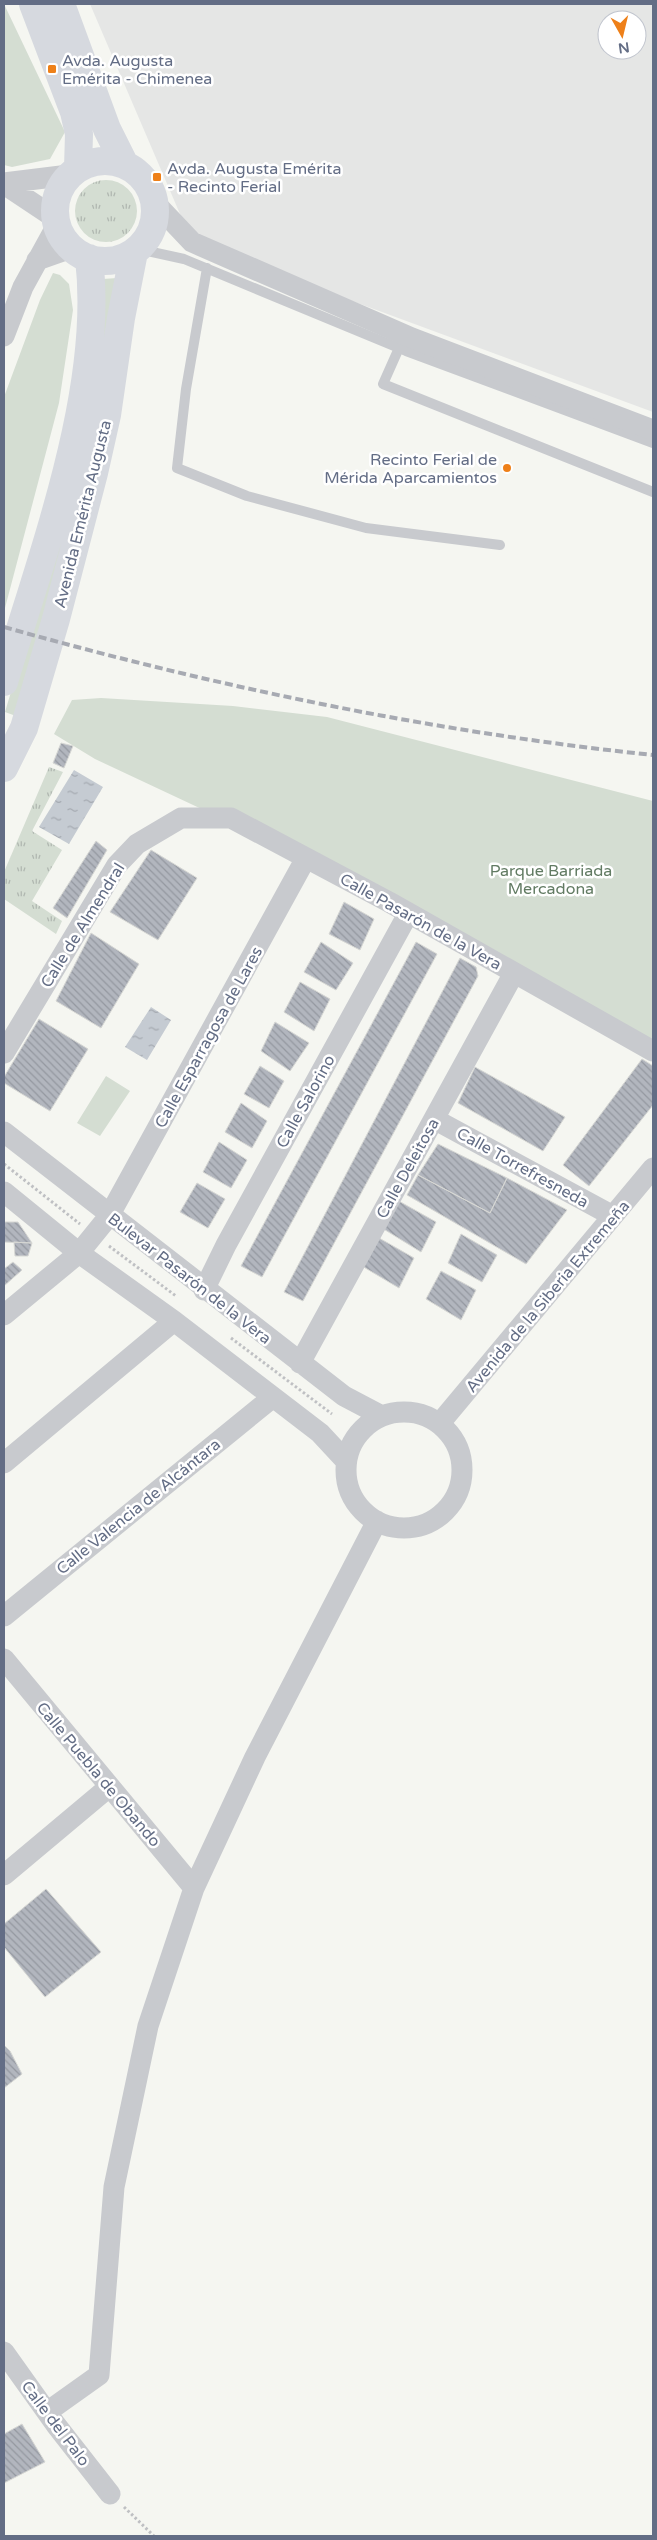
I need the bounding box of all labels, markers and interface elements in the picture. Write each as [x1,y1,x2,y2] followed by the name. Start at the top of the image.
[597,10,647,60] north arrow
[617,38,630,57] text: N
[62,51,212,89] place label: Avda. Augusta Emérita - Chimenea
[46,63,58,75] marker: Avda. Augusta Emérita - Chimenea
[167,159,341,197] place label: Avda. Augusta Emérita - Recinto Ferial
[151,171,163,183] marker: Avda. Augusta Emérita - Recinto Ferial
[50,418,116,610] street label: Avenida Emérita Augusta
[324,450,497,488] place label: Recinto Ferial de Mérida Aparcamientos
[501,462,513,474] marker: Recinto Ferial de Mérida Aparcamientos
[36,860,129,992] street label: Calle de Almendral
[490,861,612,899] park label: Parque Barriada Mercadona
[336,869,505,975] street label: Calle Pasarón de la Vera
[151,943,267,1132] street label: Calle Esparragosa de Lares
[272,1051,340,1152] street label: Calle Salorino
[372,1115,444,1222] street label: Calle Deleitosa
[453,1123,592,1212] street label: Calle Torrefresneda
[461,1196,634,1397] street label: Avenida de la Siberia Extremeña
[104,1209,275,1349] street label: Bulevar Pasarón de la Vera
[53,1434,225,1579] street label: Calle Valencia de Alcántara
[32,1698,165,1851] street label: Calle Puebla de Obando
[17,2377,94,2470] street label: Calle del Palo

